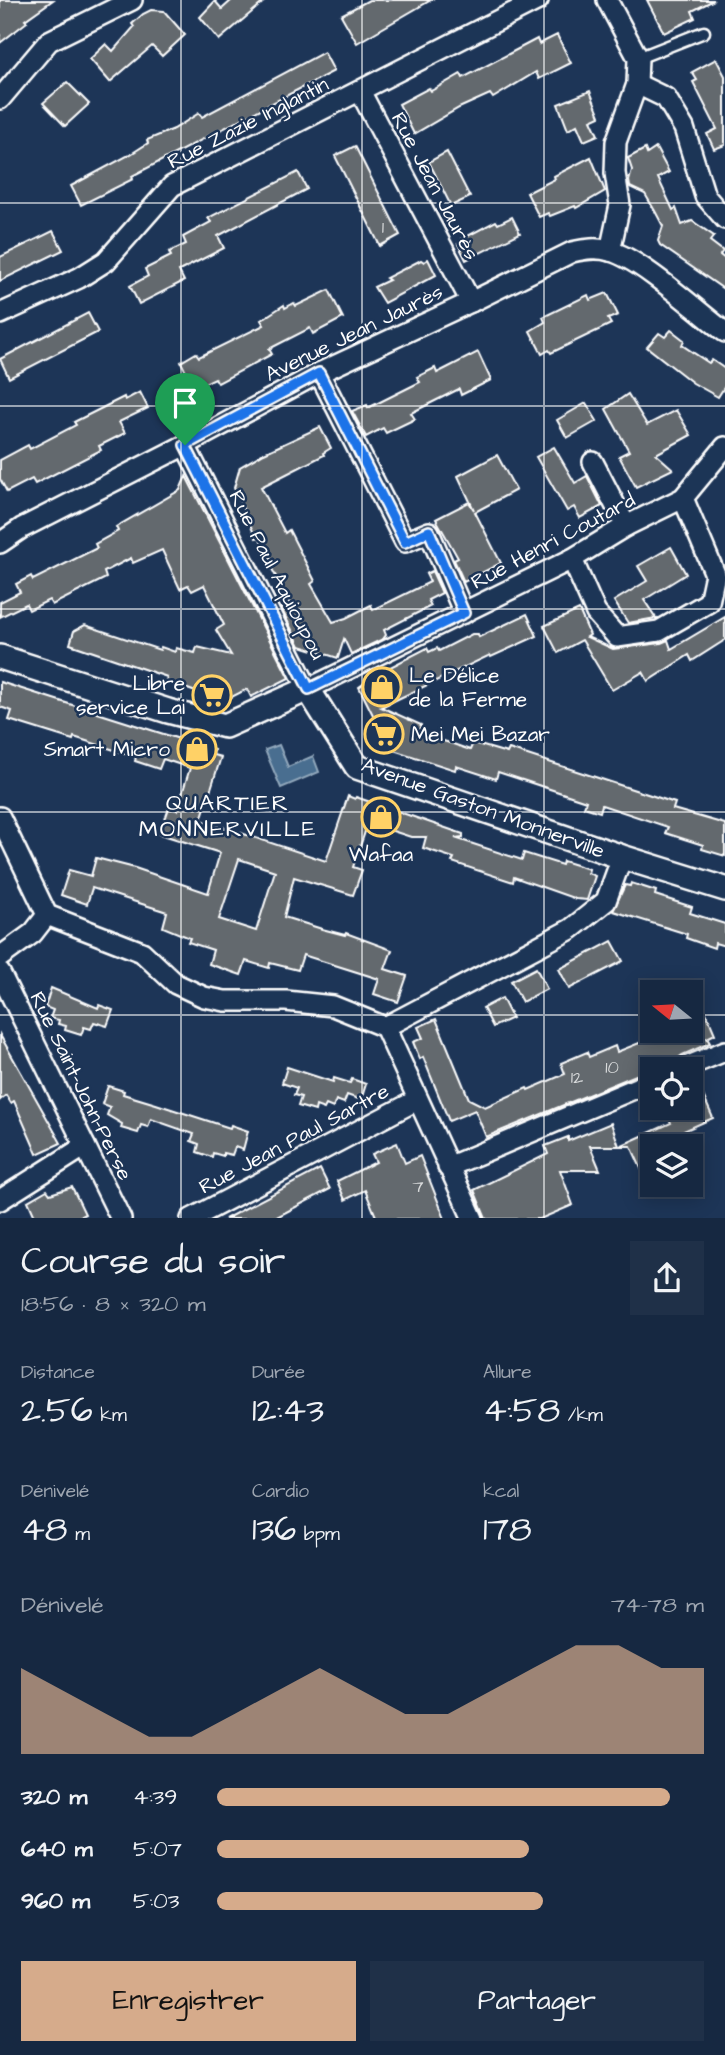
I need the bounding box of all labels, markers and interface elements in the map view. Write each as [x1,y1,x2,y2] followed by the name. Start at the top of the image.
[163,70,334,178] street label: Rue Zazie Inglantin
[384,107,486,265] street label: Rue Jean Jaurès
[382,215,384,240] house number: 1
[260,277,448,389] street label: Avenue Jean Jaurès
[155,373,215,445] pin
[166,384,204,422] icon: arrive
[221,485,332,665] street label: Rue Paul Aquioupou
[466,485,640,597] street label: Rue Henri Coutard
[409,661,527,714] place label: Le Délice de la Ferme
[361,666,403,708] shop icon: Le Délice de la Ferme
[76,669,185,722] place label: Libre service Lai
[191,674,233,716] supermarket icon: Libre service Lai
[363,713,405,755] supermarket icon: Mei Mei Bazar
[411,720,550,749] place label: Mei Mei Bazar
[176,728,218,770] shop icon: Smart Micro
[44,735,170,764] place label: Smart Micro
[357,750,609,866] street label: Avenue Gaston Monnerville
[139,787,317,845] district label: QUARTIER MONNERVILLE
[360,796,402,838] shop icon: Wafaa
[349,840,413,869] place label: Wafaa
[640,980,704,1043] north arrow
[640,980,703,1197] map controls
[23,987,139,1185] street label: Rue Saint-John-Perse
[605,1055,619,1080] house number: 10
[640,1057,703,1120] button: locate
[571,1065,584,1090] house number: 12
[194,1077,394,1201] street label: Rue Jean Paul Sartre
[640,1134,703,1197] button: layers
[412,1174,424,1199] house number: 7
[21,1236,286,1288] text: Course du soir
[630,1241,704,1315] button: share
[21,1288,206,1320] text: 18:56 · 8 × 320 m
[21,1359,95,1386] text: Distance
[252,1359,305,1386] text: Durée
[483,1359,532,1386] text: Allure
[21,1386,93,1435] text: 2.56
[252,1386,324,1435] text: 12:43
[483,1386,560,1435] text: 4:58
[93,1402,127,1429] text: km
[560,1402,603,1429] text: /km
[21,1478,89,1505] text: Dénivelé
[252,1478,309,1505] text: Cardio
[483,1478,519,1505] text: kcal
[21,1505,68,1554] text: 48
[252,1505,296,1554] text: 136
[483,1505,532,1554] text: 178
[68,1521,90,1548] text: m
[296,1521,340,1548] text: bpm
[21,1589,104,1621] text: Dénivelé
[611,1589,704,1621] text: 74–78 m
[21,1781,87,1813] text: 320 m
[133,1781,177,1813] text: 4:39
[21,1833,93,1865] text: 640 m
[133,1833,182,1865] text: 5:07
[21,1885,90,1917] text: 960 m
[133,1885,179,1917] text: 5:03
[21,1961,356,2041] button: Enregistrer
[370,1961,704,2041] button: Partager

